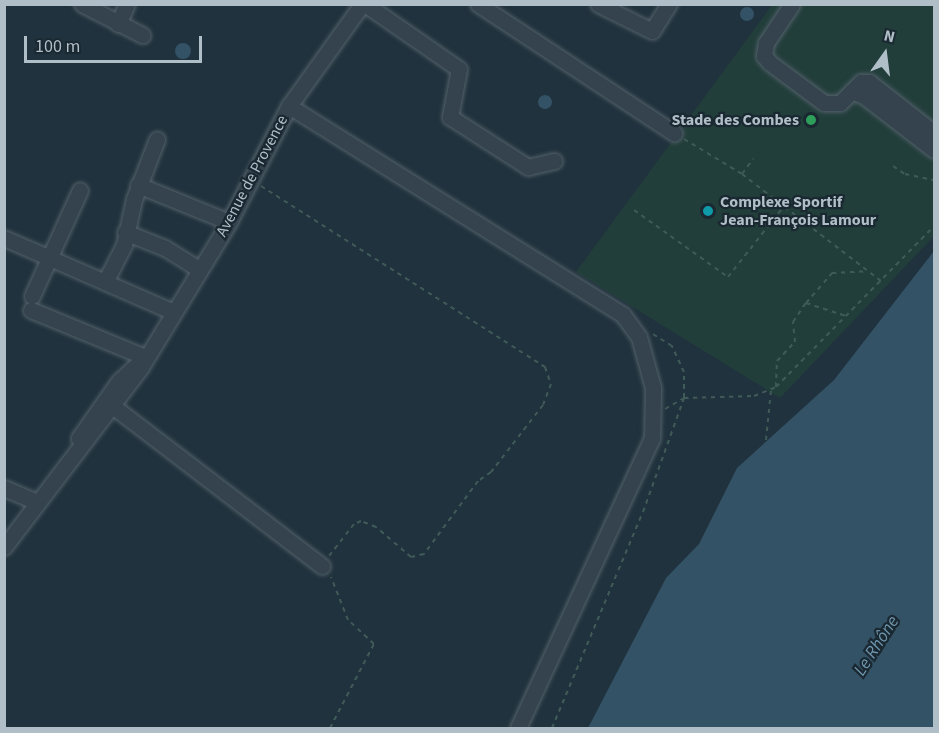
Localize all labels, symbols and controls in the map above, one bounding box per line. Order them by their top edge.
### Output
scale bar [27,24,206,62]
north arrow [855,24,915,84]
text: N [882,25,897,48]
text: 100 m [35,34,80,59]
place label: Stade des Combes [671,110,799,130]
street label: Avenue de Provence [212,112,292,240]
marker: Stade des Combes [804,113,818,127]
place label: Complexe Sportif Jean-François Lamour [720,192,876,230]
marker: Complexe Sportif Jean-François Lamour [701,204,715,218]
water label: Le Rhône [850,612,904,680]

